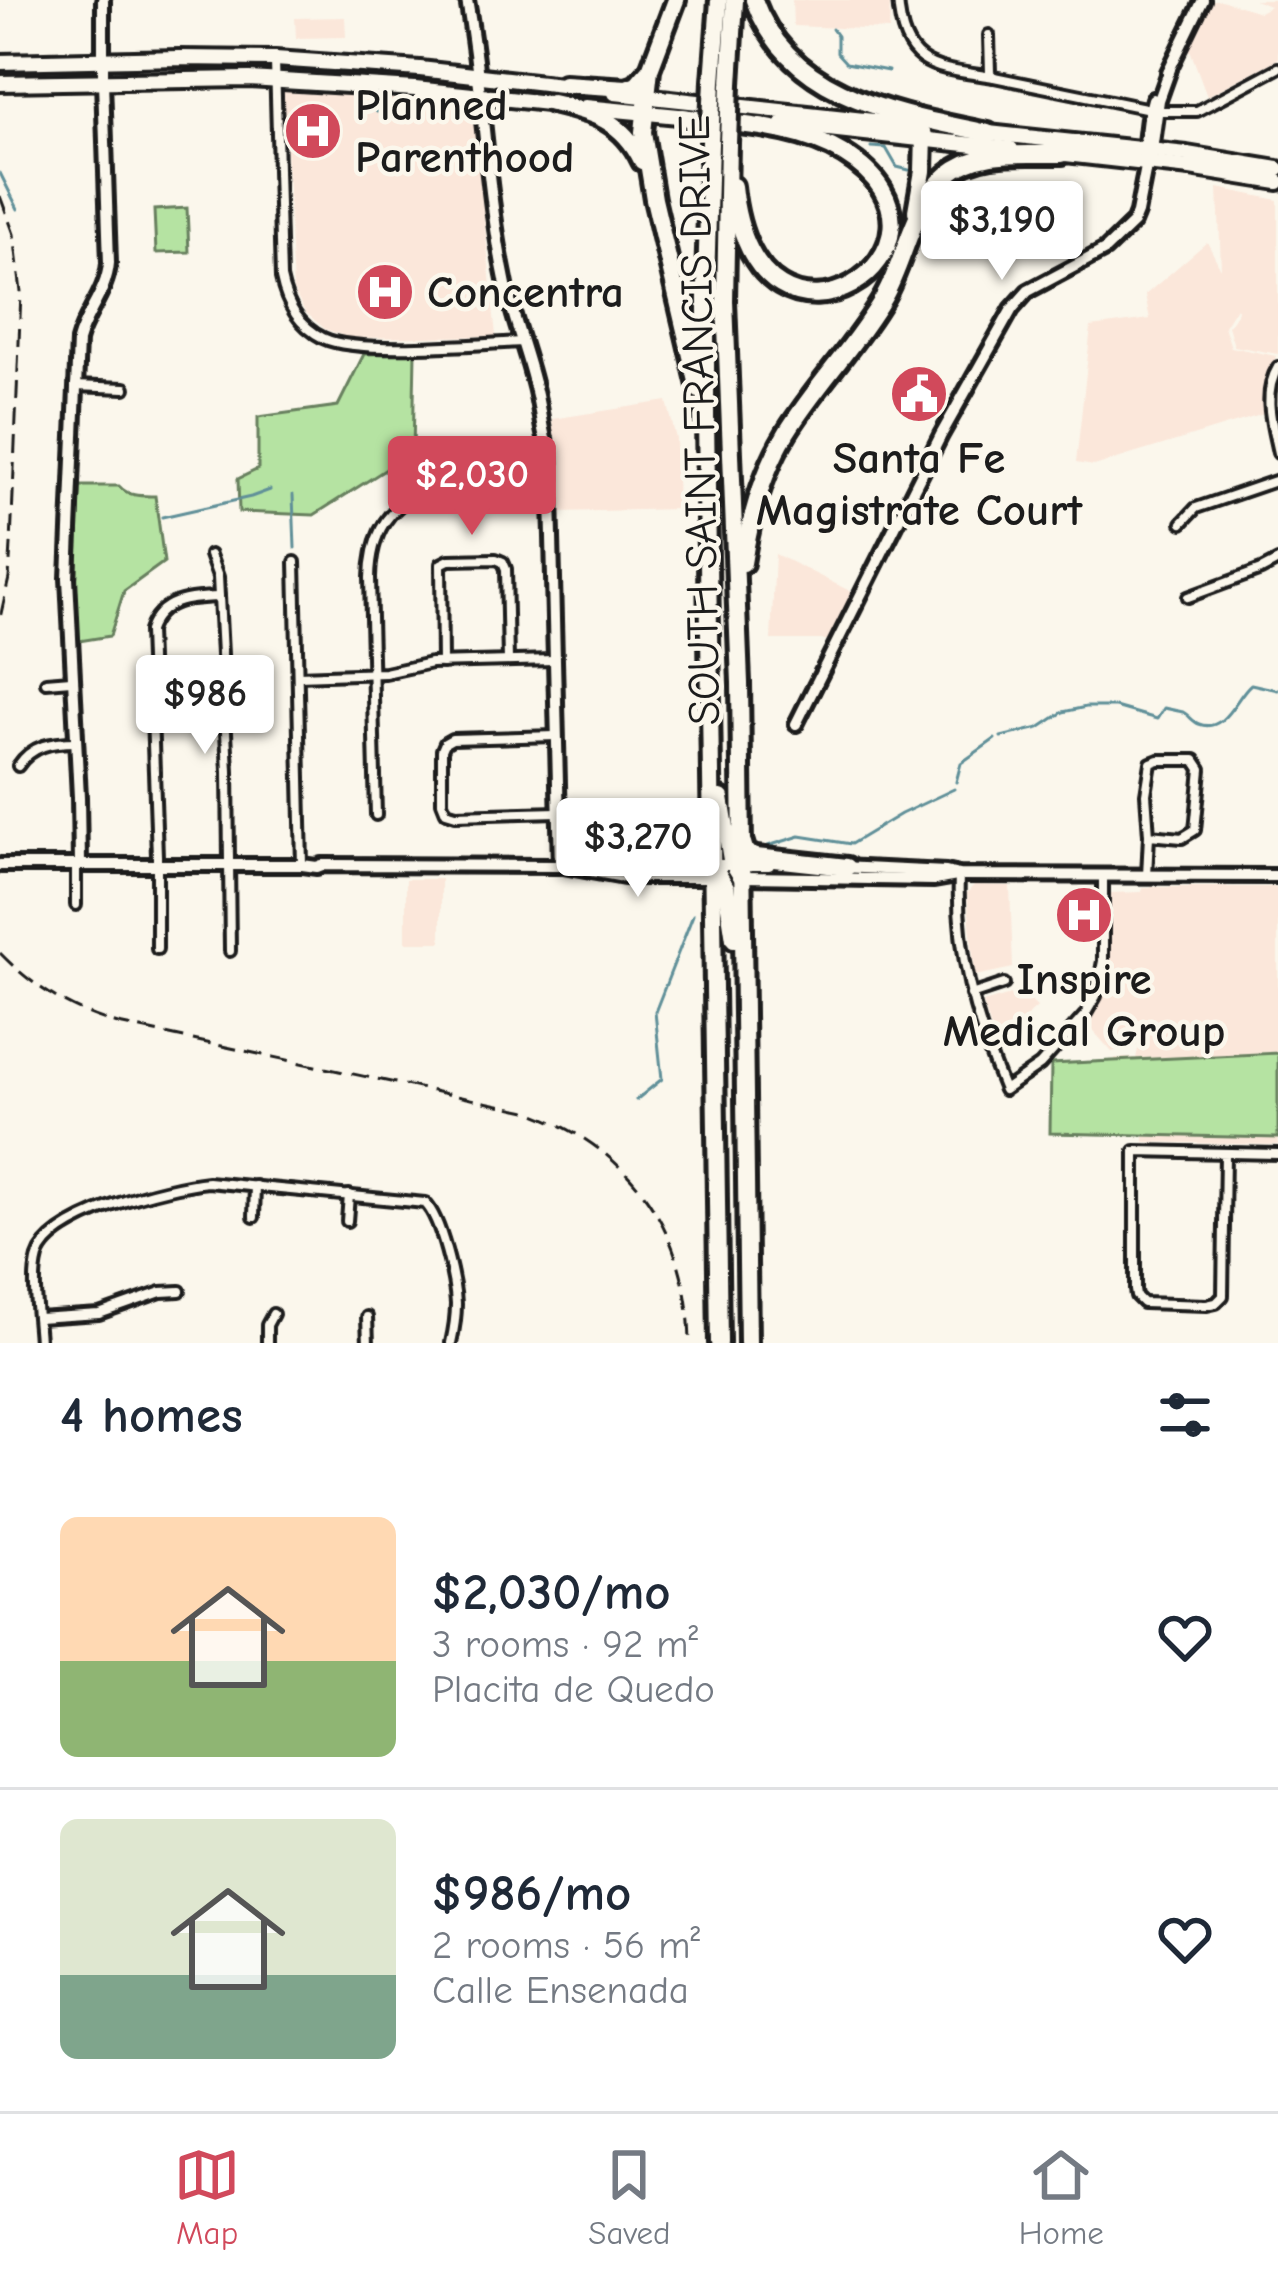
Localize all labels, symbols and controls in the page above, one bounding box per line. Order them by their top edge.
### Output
place label: Planned Parenthood [355,79,575,183]
hospital icon: Planned Parenthood [282,100,344,162]
street label: SOUTH SAINT FRANCIS DRIVE [668,114,730,726]
pin: $3,190 [904,181,1100,283]
text: $3,190 [948,197,1056,242]
hospital icon: Concentra [354,261,416,323]
place label: Concentra [427,266,624,318]
public building icon: Santa Fe Magistrate Court [888,363,950,425]
place label: Santa Fe Magistrate Court [756,432,1084,536]
pin: $2,030 [374,436,570,538]
text: $2,030 [415,452,529,497]
pin: $986 [134,655,276,757]
text: $986 [163,671,247,716]
pin: $3,270 [540,798,736,900]
text: $3,270 [583,814,693,859]
hospital icon: Inspire Medical Group [1053,884,1115,946]
place label: Inspire Medical Group [943,953,1225,1057]
icon: filters [1152,1382,1218,1448]
text: 4 homes [60,1386,243,1445]
text: $2,030/mo [432,1563,671,1622]
icon: home [156,1565,300,1709]
icon: heart [1152,1604,1218,1670]
text: 3 rooms · 92 m² [432,1622,698,1667]
text: Placita de Quedo [432,1667,715,1712]
text: $986/mo [432,1864,631,1923]
icon: home [156,1867,300,2011]
icon: heart [1152,1906,1218,1972]
text: 2 rooms · 56 m² [432,1923,700,1968]
text: Calle Ensenada [432,1968,689,2013]
tab: Map [174,2142,240,2252]
tab: Saved [588,2142,671,2252]
tab: Home [1019,2142,1104,2252]

